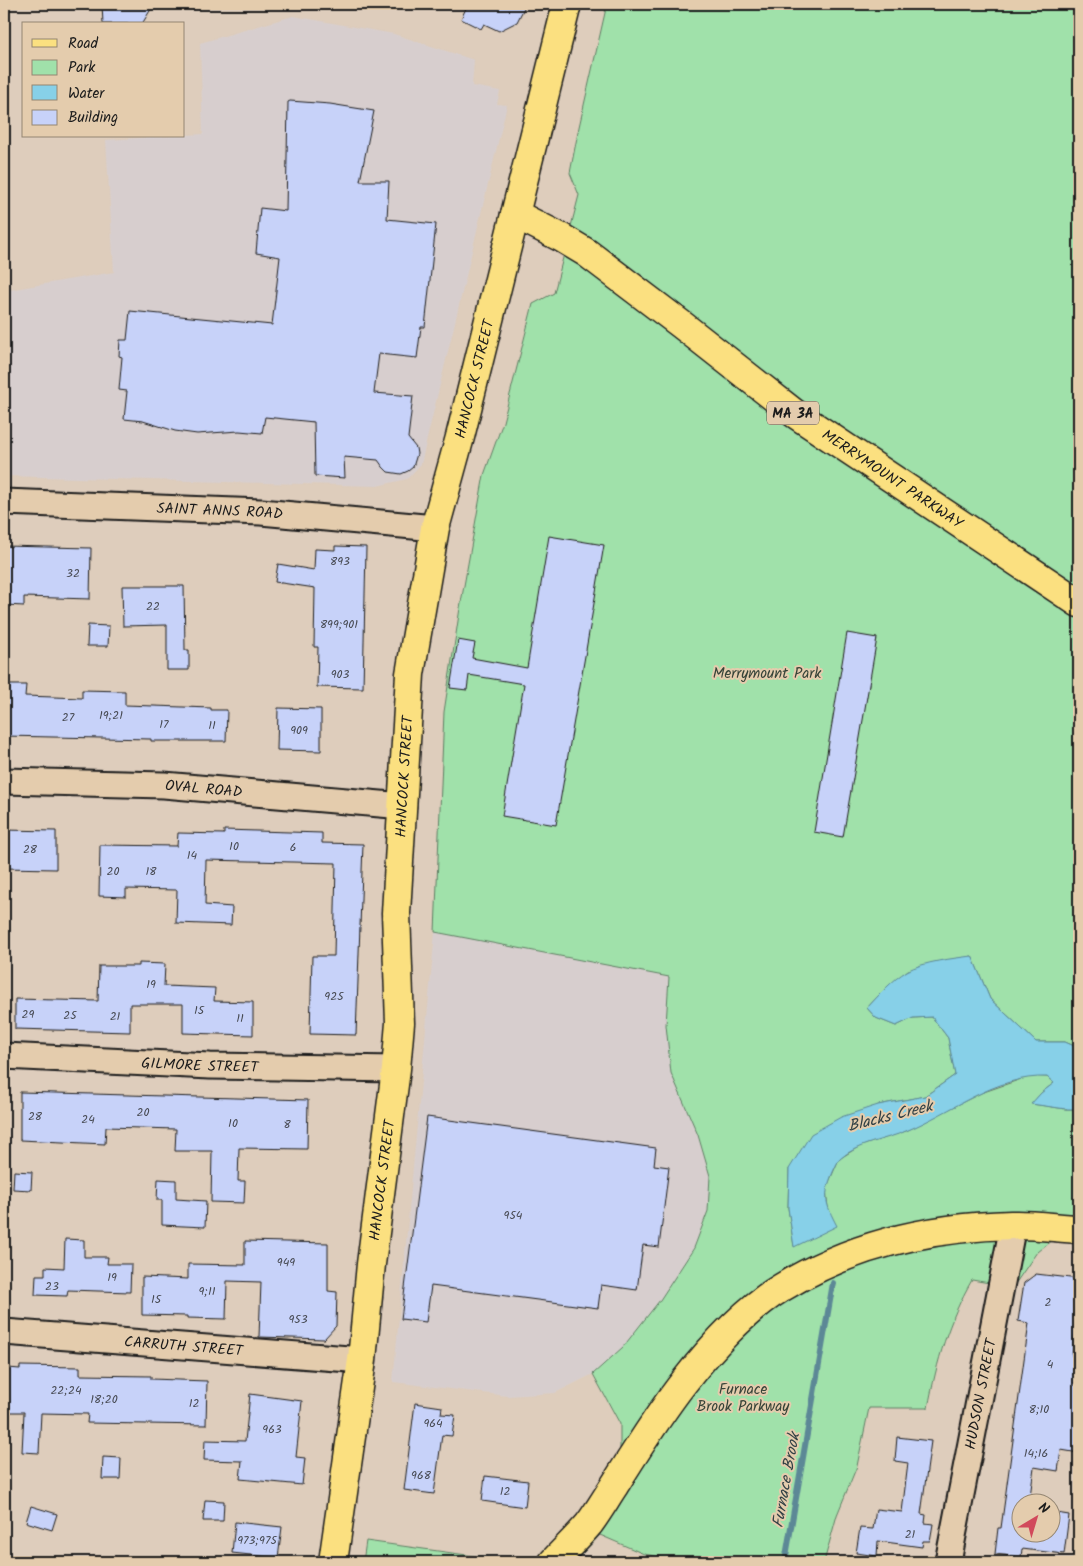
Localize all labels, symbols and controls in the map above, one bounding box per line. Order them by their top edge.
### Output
legend [22,22,185,138]
text: Road [68,32,99,56]
text: Park [68,56,96,80]
text: Water [68,82,105,106]
text: Building [68,106,118,130]
street label: HANCOCK STREET [449,315,502,441]
road number: MA 3A [767,402,819,424]
street label: MERRYMOUNT PARKWAY [816,424,969,536]
street label: SAINT ANNS ROAD [156,497,284,527]
house number: 893 [330,552,350,571]
house number: 32 [66,564,80,583]
house number: 22 [146,597,160,616]
house number: 899;901 [320,615,358,634]
park label: Merrymount Park [713,662,822,686]
house number: 903 [331,665,349,684]
house number: 19;21 [99,706,123,725]
house number: 27 [62,708,75,727]
street label: HANCOCK STREET [389,713,421,838]
house number: 17 [159,715,169,734]
house number: 11 [208,716,216,735]
house number: 909 [290,721,308,740]
street label: OVAL ROAD [164,774,244,805]
house number: 10 [229,837,239,856]
house number: 6 [290,838,296,857]
house number: 28 [23,840,38,859]
house number: 14 [187,846,198,865]
house number: 20 [107,862,119,881]
house number: 18 [146,862,157,881]
house number: 19 [146,975,156,994]
house number: 925 [324,987,345,1006]
house number: 15 [194,1001,206,1020]
house number: 29 [22,1005,35,1024]
house number: 25 [63,1006,78,1025]
house number: 21 [110,1007,121,1026]
house number: 11 [236,1009,244,1028]
street label: GILMORE STREET [141,1052,260,1080]
water label: Blacks Creek [845,1093,938,1139]
house number: 20 [137,1103,149,1122]
house number: 28 [28,1107,43,1126]
house number: 24 [81,1110,95,1129]
house number: 10 [228,1114,238,1133]
house number: 8 [283,1115,291,1134]
street label: HANCOCK STREET [363,1116,403,1242]
house number: 954 [504,1206,523,1225]
house number: 949 [277,1253,295,1272]
house number: 19 [107,1268,117,1287]
house number: 23 [45,1277,59,1296]
house number: 9;11 [198,1282,216,1301]
house number: 15 [151,1290,163,1309]
house number: 2 [1045,1293,1052,1312]
house number: 953 [288,1310,308,1329]
street label: CARRUTH STREET [123,1330,246,1364]
street label: HUDSON STREET [959,1335,1004,1452]
house number: 4 [1047,1355,1054,1374]
park label: Furnace Brook Parkway [697,1378,790,1419]
house number: 22;24 [50,1381,82,1400]
house number: 18;20 [90,1390,118,1409]
house number: 12 [189,1394,199,1413]
house number: 8;10 [1029,1400,1049,1419]
house number: 964 [423,1414,443,1433]
house number: 963 [262,1420,282,1439]
water label: Furnace Brook [766,1429,808,1530]
house number: 14;16 [1024,1444,1048,1463]
house number: 968 [411,1466,432,1485]
house number: 12 [500,1482,510,1501]
north arrow [1010,1494,1060,1544]
text: N [1033,1497,1054,1520]
house number: 21 [905,1525,916,1544]
house number: 973;975 [237,1531,278,1550]

